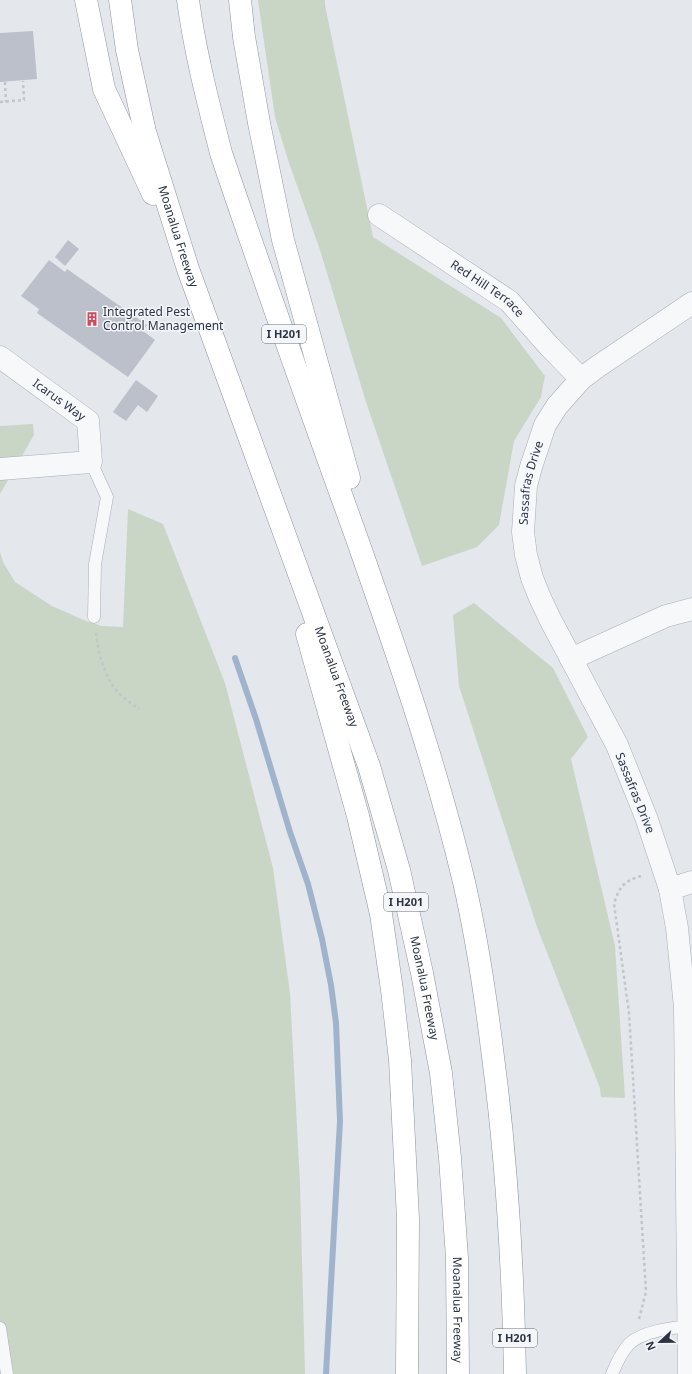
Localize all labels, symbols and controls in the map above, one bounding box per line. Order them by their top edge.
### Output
street label: Moanalua Freeway [154,183,203,290]
street label: Red Hill Terrace [447,256,528,321]
place label: Integrated Pest Control Management [103,303,224,334]
building icon: Integrated Pest Control Management [84,311,100,327]
road number: I H201 [262,325,306,343]
street label: Icarus Way [29,375,90,425]
street label: Sassafras Drive [514,438,547,525]
street label: Moanalua Freeway [311,624,363,730]
street label: Sassafras Drive [612,750,659,836]
road number: I H201 [384,893,428,911]
street label: Moanalua Freeway [406,934,444,1042]
street label: Moanalua Freeway [449,1257,467,1364]
north arrow [640,1322,680,1362]
road number: I H201 [493,1329,537,1347]
text: N [642,1339,659,1353]

